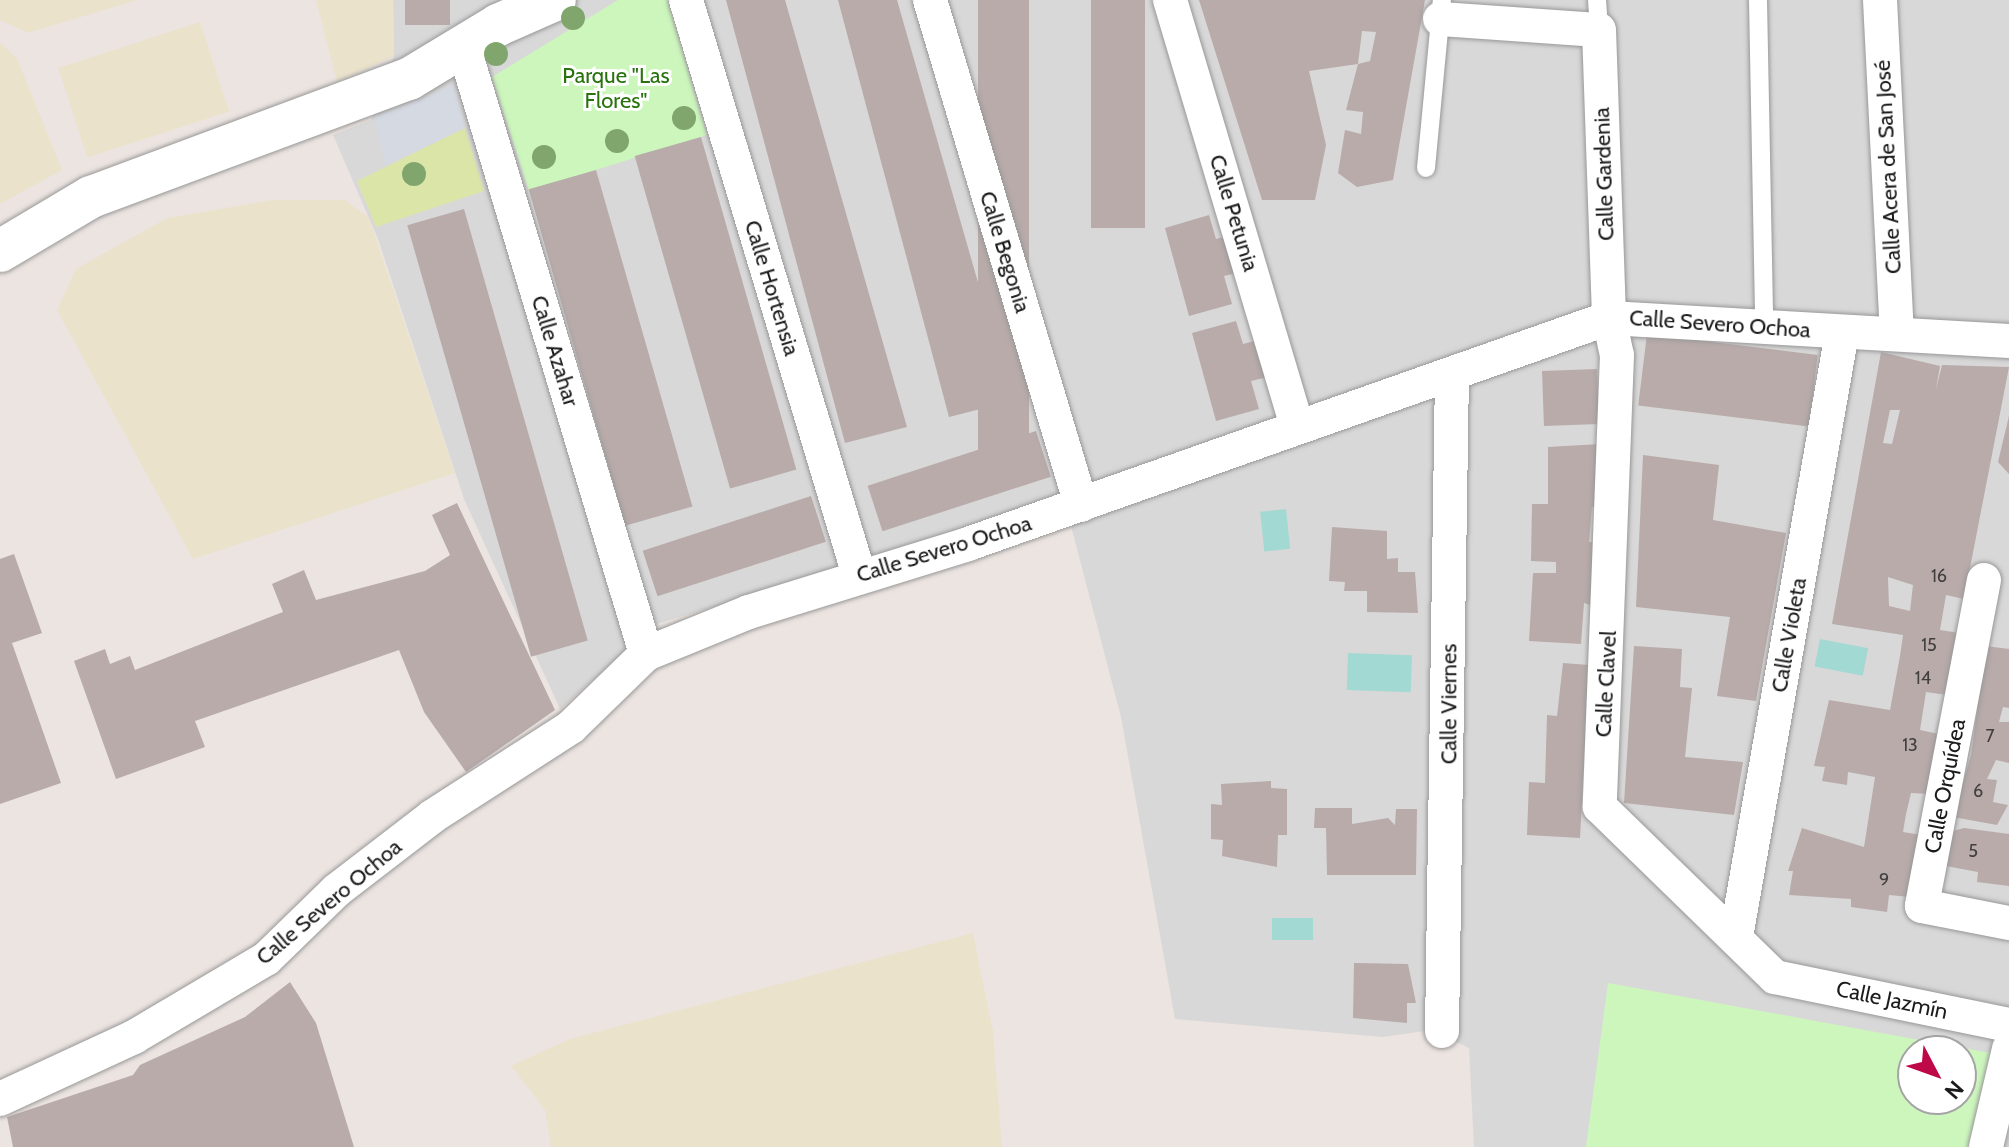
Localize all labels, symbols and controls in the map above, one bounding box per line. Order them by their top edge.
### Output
street label: Calle Acera de San José [1869,59,1907,275]
park label: Parque "Las Flores" [562,62,670,114]
street label: Calle Gardenia [1588,107,1620,241]
street label: Calle Petunia [1204,151,1264,275]
street label: Calle Begonia [974,188,1036,316]
street label: Calle Hortensia [739,217,805,359]
street label: Calle Azahar [526,292,584,410]
street label: Calle Severo Ochoa [1628,304,1812,344]
street label: Calle Severo Ochoa [853,510,1035,588]
house number: 16 [1931,565,1947,587]
street label: Calle Violeta [1766,576,1812,694]
street label: Calle Clavel [1590,630,1622,738]
house number: 15 [1921,634,1937,656]
street label: Calle Viernes [1436,644,1462,764]
house number: 14 [1915,667,1931,689]
street label: Calle Orquídea [1919,716,1971,856]
house number: 7 [1985,725,1995,747]
house number: 13 [1902,734,1918,756]
house number: 6 [1973,780,1983,802]
street label: Calle Severo Ochoa [251,834,407,970]
house number: 5 [1968,840,1978,862]
house number: 9 [1879,869,1889,891]
street label: Calle Jazmín [1834,975,1950,1025]
north arrow [1897,1035,1977,1115]
text: N [1939,1075,1969,1104]

